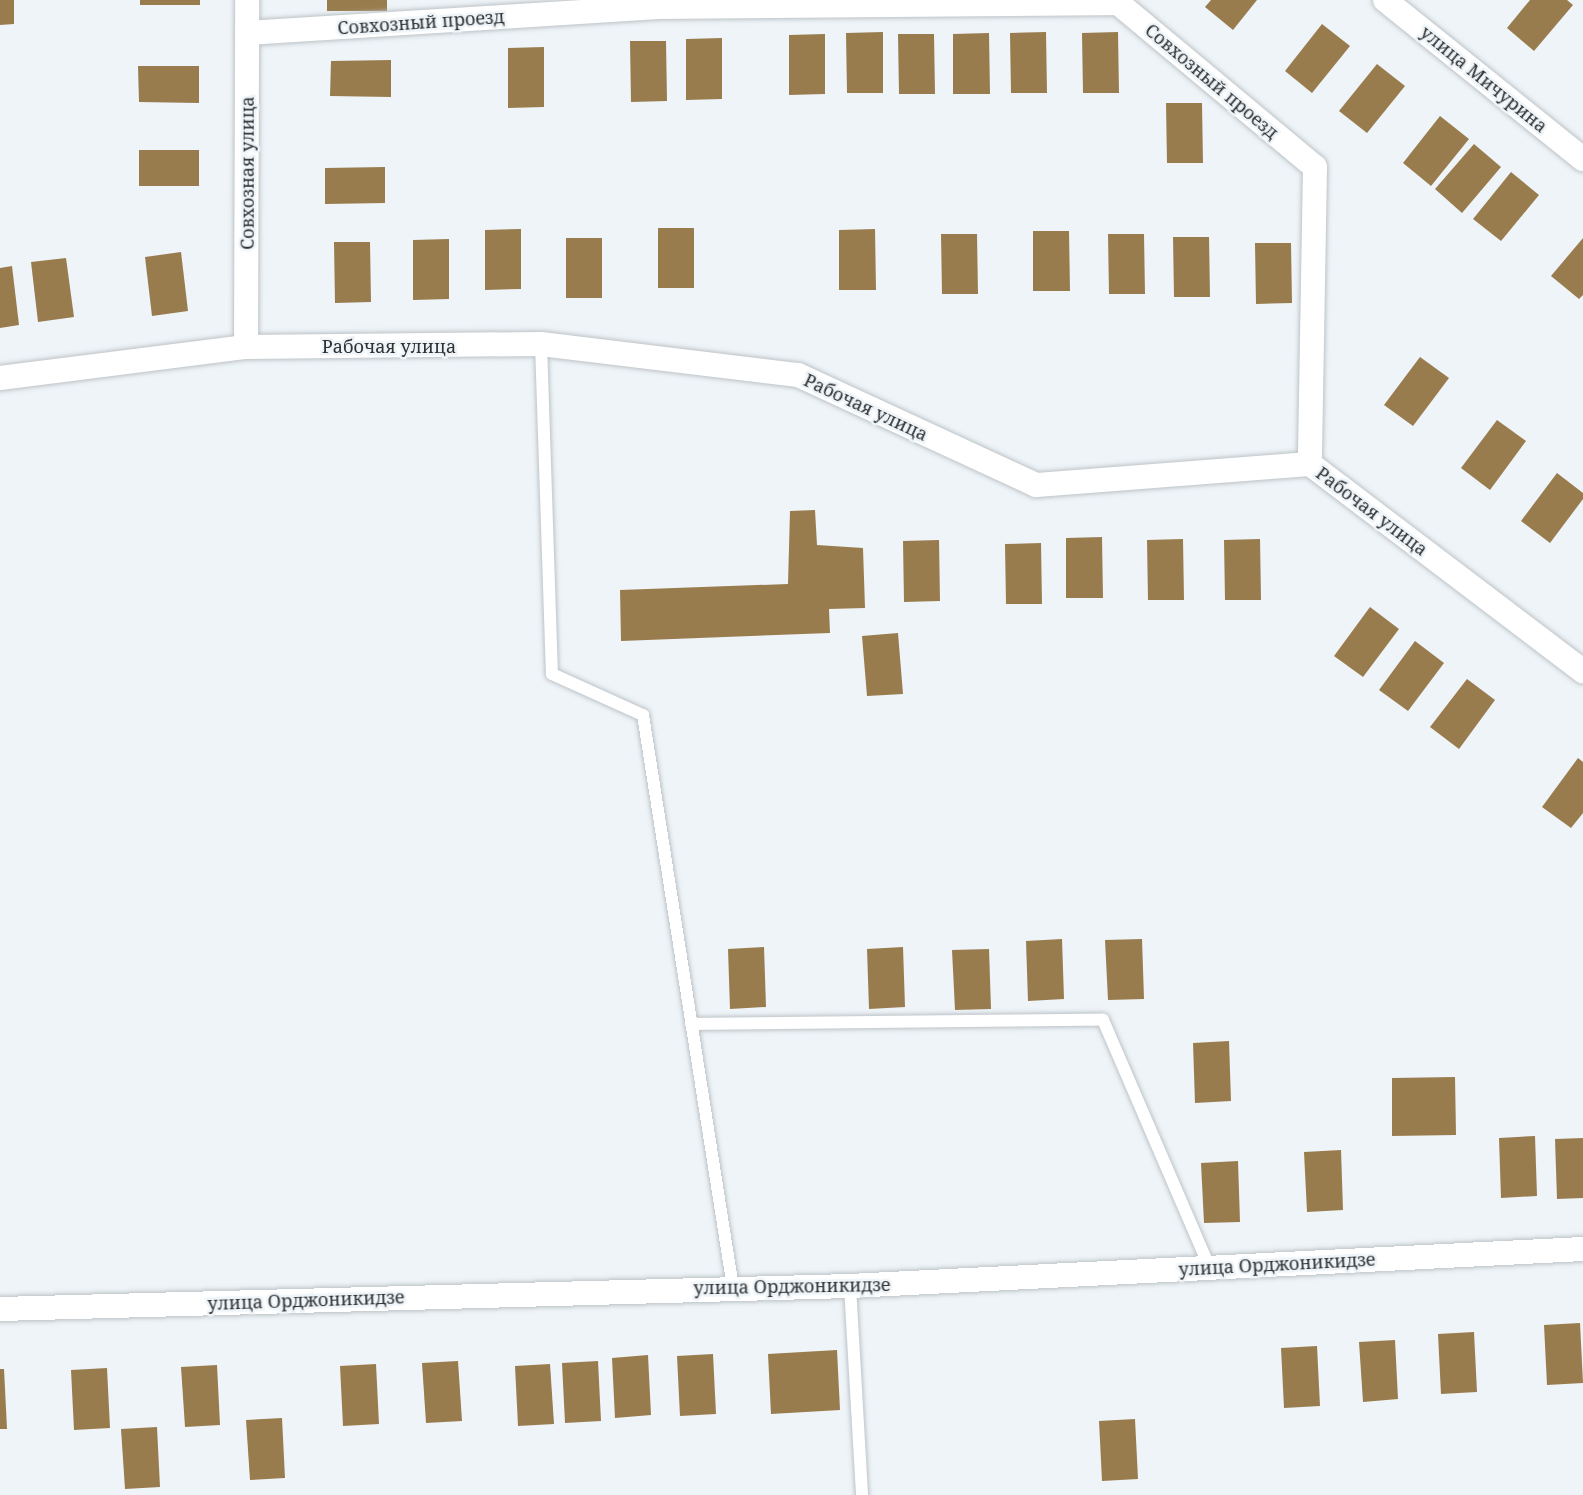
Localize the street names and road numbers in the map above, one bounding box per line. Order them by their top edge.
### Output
street label: Совхозный проезд [337,5,505,39]
street label: Совхозный проезд [1141,19,1283,143]
street label: улица Мичурина [1416,21,1552,137]
street label: Совхозная улица [236,96,258,250]
street label: Рабочая улица [322,335,456,357]
street label: Рабочая улица [801,369,931,445]
street label: Рабочая улица [1312,462,1432,560]
street label: улица Орджоникидзе [1178,1248,1376,1280]
street label: улица Орджоникидзе [693,1273,891,1299]
street label: улица Орджоникидзе [207,1286,405,1314]

